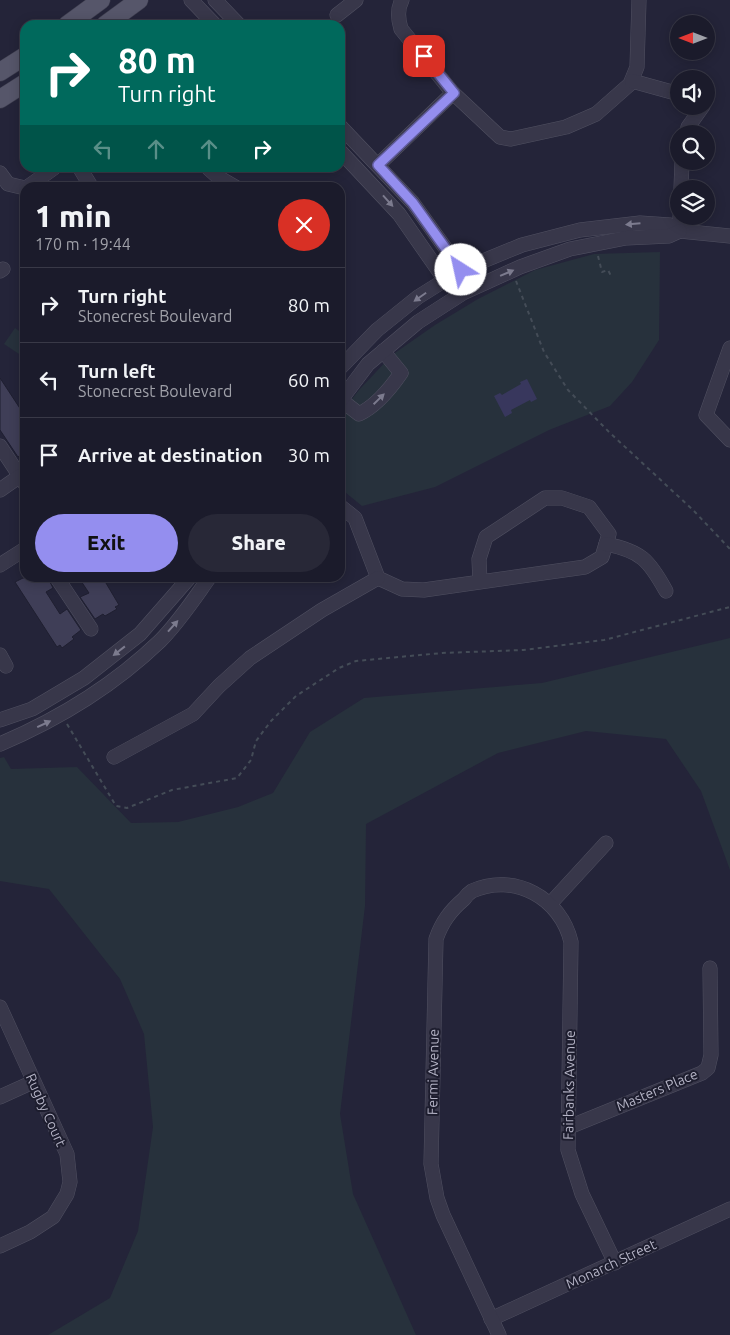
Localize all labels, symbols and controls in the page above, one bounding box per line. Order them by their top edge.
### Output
north arrow [670,15,715,60]
map controls [670,15,715,225]
pin [403,35,445,77]
icon: right [35,40,100,105]
text: 80 m [118,40,196,80]
icon: arrive [410,42,438,70]
button: sound [670,70,715,115]
text: Turn right [118,81,216,106]
button: search [670,125,715,170]
icon: left [89,135,117,163]
icon: ahead [142,135,170,163]
icon: ahead [195,135,223,163]
icon: right [248,135,276,163]
button: layers [670,180,715,225]
one-way arrow [383,195,394,208]
text: 1 min [35,199,111,233]
button: close [278,199,330,251]
one-way arrow [625,220,641,228]
text: 170 m · 19:44 [35,235,131,253]
position arrow [434,243,486,295]
one-way arrow [500,269,515,277]
text: Turn right [78,285,166,307]
icon: right [35,291,63,319]
one-way arrow [413,292,427,302]
text: 80 m [288,294,330,316]
text: Stonecrest Boulevard [78,307,232,325]
text: Turn left [78,360,156,382]
icon: left [35,366,63,394]
text: 60 m [288,369,330,391]
text: Stonecrest Boulevard [78,382,232,400]
one-way arrow [373,393,385,405]
icon: arrive [35,441,63,469]
text: Arrive at destination [78,444,263,466]
text: 30 m [288,444,330,466]
button: Exit [35,514,178,572]
button: Share [188,514,330,572]
one-way arrow [167,621,179,633]
one-way arrow [113,645,126,656]
one-way arrow [37,720,51,728]
street label: Fermi Avenue [424,1029,442,1115]
street label: Fairbanks Avenue [560,1030,578,1140]
street label: Masters Place [614,1066,700,1114]
street label: Rugby Court [23,1071,69,1150]
street label: Monarch Street [563,1236,659,1292]

